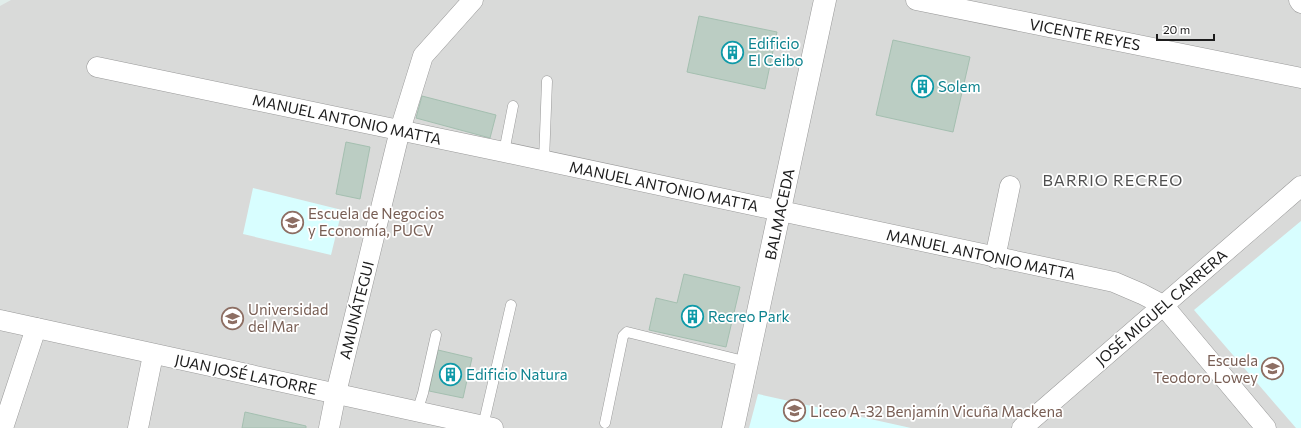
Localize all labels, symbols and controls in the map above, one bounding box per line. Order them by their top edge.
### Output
street label: VICENTE REYES [1028,14,1142,54]
scale bar [1157,16,1214,42]
text: 20 m [1163,22,1190,36]
place label: Edificio El Ceibo [748,34,803,69]
building icon: Edificio El Ceibo [719,39,745,65]
building icon: Solem [910,73,936,99]
place label: Solem [938,77,981,95]
street label: MANUEL ANTONIO MATTA [251,90,443,148]
street label: MANUEL ANTONIO MATTA [568,157,760,215]
street label: BALMACEDA [761,167,797,261]
district label: BARRIO RECREO [1043,170,1183,189]
place label: Escuela de Negocios y Economía, PUCV [308,204,445,239]
school or university icon: Escuela de Negocios y Economía, PUCV [279,209,305,235]
street label: MANUEL ANTONIO MATTA [885,225,1077,283]
street label: JOSÉ MIGUEL CARRERA [1091,244,1230,369]
street label: AMUNÁTEGUI [334,259,377,361]
place label: Universidad del Mar [248,300,328,335]
building icon: Recreo Park [679,303,705,329]
school or university icon: Universidad del Mar [219,305,245,331]
place label: Recreo Park [708,307,790,325]
street label: JUAN JOSÉ LATORRE [173,349,319,398]
place label: Escuela Teodoro Lowey [1153,351,1258,386]
school or university icon: Escuela Teodoro Lowey [1260,356,1286,382]
building icon: Edificio Natura [438,361,464,387]
place label: Edificio Natura [466,365,568,383]
school or university icon: Liceo A-32 Benjamín Vicuña Mackena [781,398,807,424]
place label: Liceo A-32 Benjamín Vicuña Mackena [810,402,1063,420]

